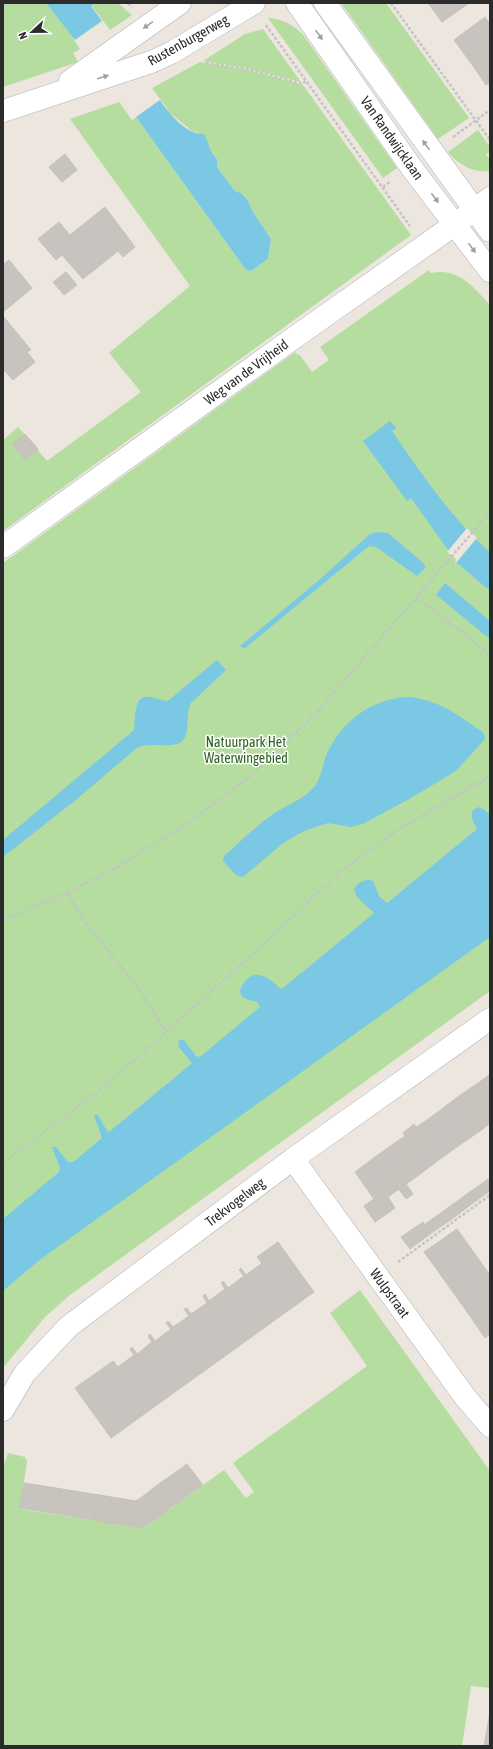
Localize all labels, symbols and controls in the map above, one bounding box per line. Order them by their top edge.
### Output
street label: Rustenburgerweg [145,11,231,69]
north arrow [12,12,52,52]
one-way arrow [143,21,154,29]
text: N [16,30,30,41]
one-way arrow [315,30,323,41]
one-way arrow [97,74,109,80]
street label: Van Randwijcklaan [357,93,427,183]
one-way arrow [422,139,431,150]
one-way arrow [431,193,439,204]
one-way arrow [468,243,476,254]
street label: Weg van de Vrijheid [201,336,291,408]
park label: Natuurpark Het Waterwingebied [204,734,288,766]
street label: Trekvogelweg [202,1174,268,1230]
street label: Wulpstraat [367,1265,413,1321]

